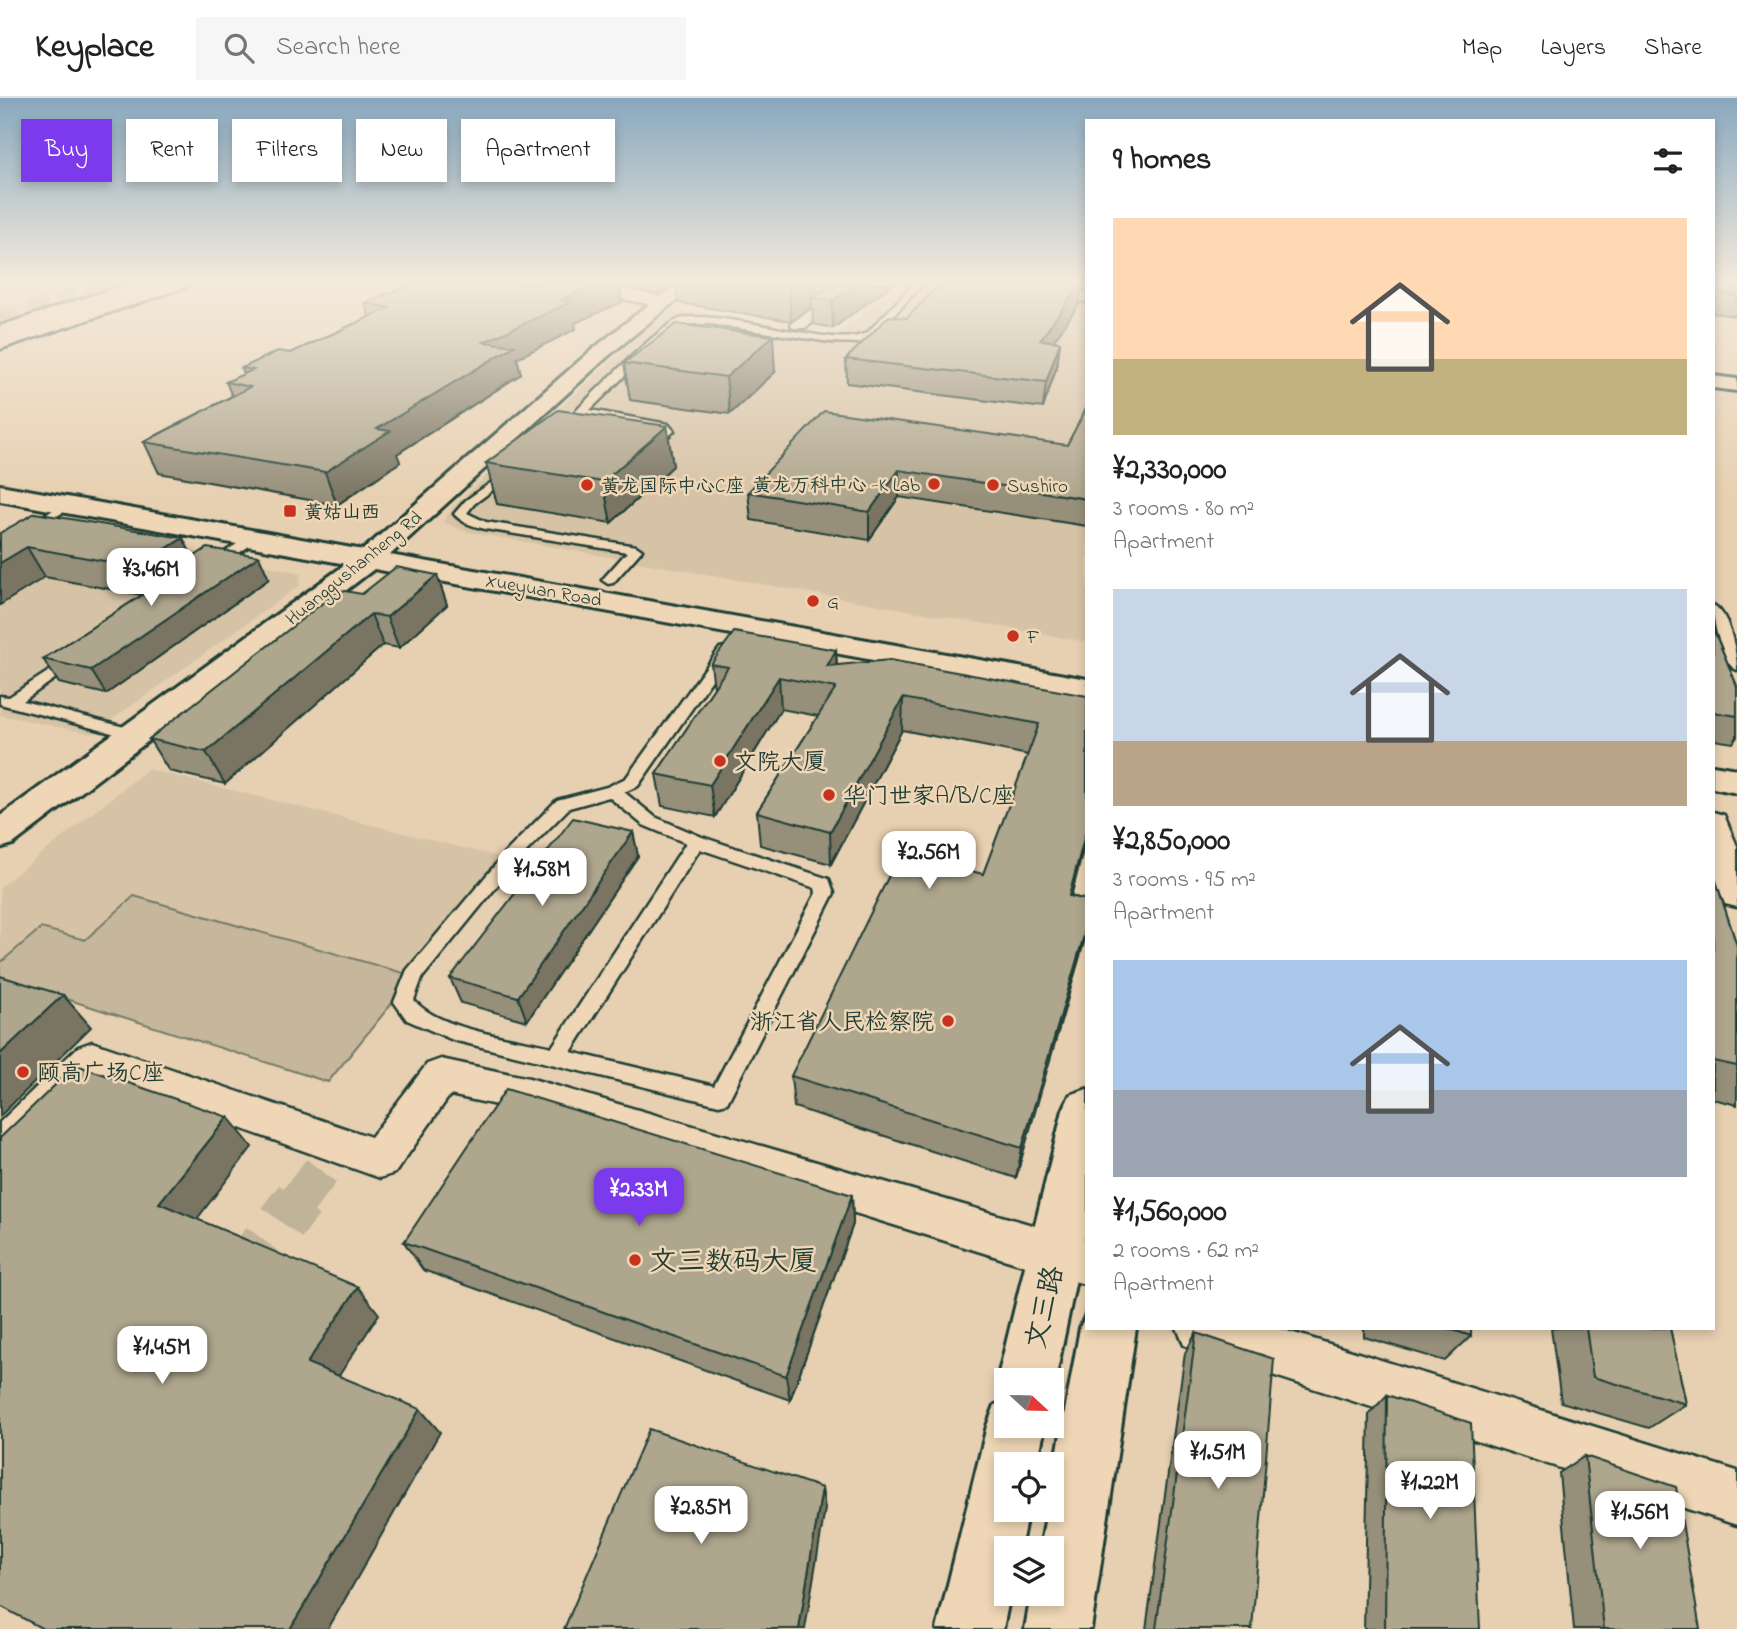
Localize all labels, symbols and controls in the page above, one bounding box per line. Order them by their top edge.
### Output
search box [196,17,686,80]
text: Keyplace [35,24,154,72]
icon: search [220,29,258,67]
text: Search here [276,29,400,67]
text: Map [1462,31,1502,66]
text: Layers [1540,31,1606,66]
text: Share [1644,31,1702,66]
chip: Buy [21,119,112,182]
chip: Rent [126,119,218,182]
chip: Filters [232,119,342,182]
chip: New [356,119,447,182]
chip: Apartment [461,119,615,182]
text: 9 homes [1113,139,1211,183]
icon: filters [1649,142,1687,180]
icon: home [1337,264,1463,390]
text: ¥2,330,000 [1113,449,1227,493]
place label: 黄龙万科中心 -K Lab [753,473,920,500]
place label: 黄龙国际中心C座 [601,474,744,501]
place label: Sushiro [1007,474,1068,501]
marker: 黄龙万科中心 -K Lab [926,476,942,492]
marker: 黄龙国际中心C座 [579,477,595,493]
marker: Sushiro [985,477,1001,493]
text: 3 rooms · 80 m² [1113,493,1254,526]
place label: 黄姑山西 [304,500,380,527]
marker: 黄姑山西 [282,503,298,519]
street label: Huanggushanheng Rd [280,505,430,634]
text: Apartment [1113,526,1214,559]
pin: ¥3.46M [94,548,208,608]
text: ¥3.46M [123,554,179,587]
street label: Xueyuan Road [483,568,604,616]
place label: G [827,590,839,617]
marker: G [805,593,821,609]
place label: F [1026,625,1039,652]
marker: F [1005,628,1021,644]
icon: home [1337,635,1463,761]
place label: 文院大厦 [734,747,826,780]
marker: 文院大厦 [712,753,728,769]
place label: 华门世家A/B/C座 [843,781,1015,814]
marker: 华门世家A/B/C座 [821,787,837,803]
text: ¥2,850,000 [1113,820,1230,864]
pin: ¥2.56M [872,832,986,891]
text: ¥2.56M [898,837,960,870]
pin: ¥1.58M [485,848,599,908]
text: ¥1.58M [514,854,570,887]
text: 3 rooms · 95 m² [1113,864,1256,897]
text: Apartment [1113,897,1214,930]
icon: home [1337,1006,1463,1132]
place label: 浙江省人民检察院 [750,1007,934,1040]
marker: 浙江省人民检察院 [940,1013,956,1029]
place label: 颐高广场C座 [37,1058,165,1091]
marker: 颐高广场C座 [15,1064,31,1080]
pin: ¥2.33M [582,1168,696,1228]
text: ¥2.33M [610,1174,668,1207]
text: ¥1,560,000 [1113,1191,1227,1235]
text: 2 rooms · 62 m² [1113,1235,1259,1268]
place label: 文三数码大厦 [649,1243,817,1284]
marker: 文三数码大厦 [627,1252,643,1268]
street label: 文三路 [1017,1262,1076,1353]
text: Apartment [1113,1268,1214,1301]
pin: ¥1.45M [105,1326,219,1386]
text: ¥1.45M [133,1332,191,1365]
north arrow [994,1368,1064,1438]
map controls [994,1368,1064,1606]
pin: ¥1.51M [1161,1432,1275,1491]
text: ¥1.51M [1190,1437,1246,1470]
button: locate [994,1452,1064,1522]
pin: ¥1.22M [1373,1462,1487,1521]
text: ¥1.22M [1401,1467,1459,1500]
pin: ¥2.85M [644,1486,758,1546]
text: ¥2.85M [671,1492,731,1525]
pin: ¥1.56M [1583,1492,1697,1551]
text: ¥1.56M [1611,1497,1669,1530]
button: layers [994,1536,1064,1606]

